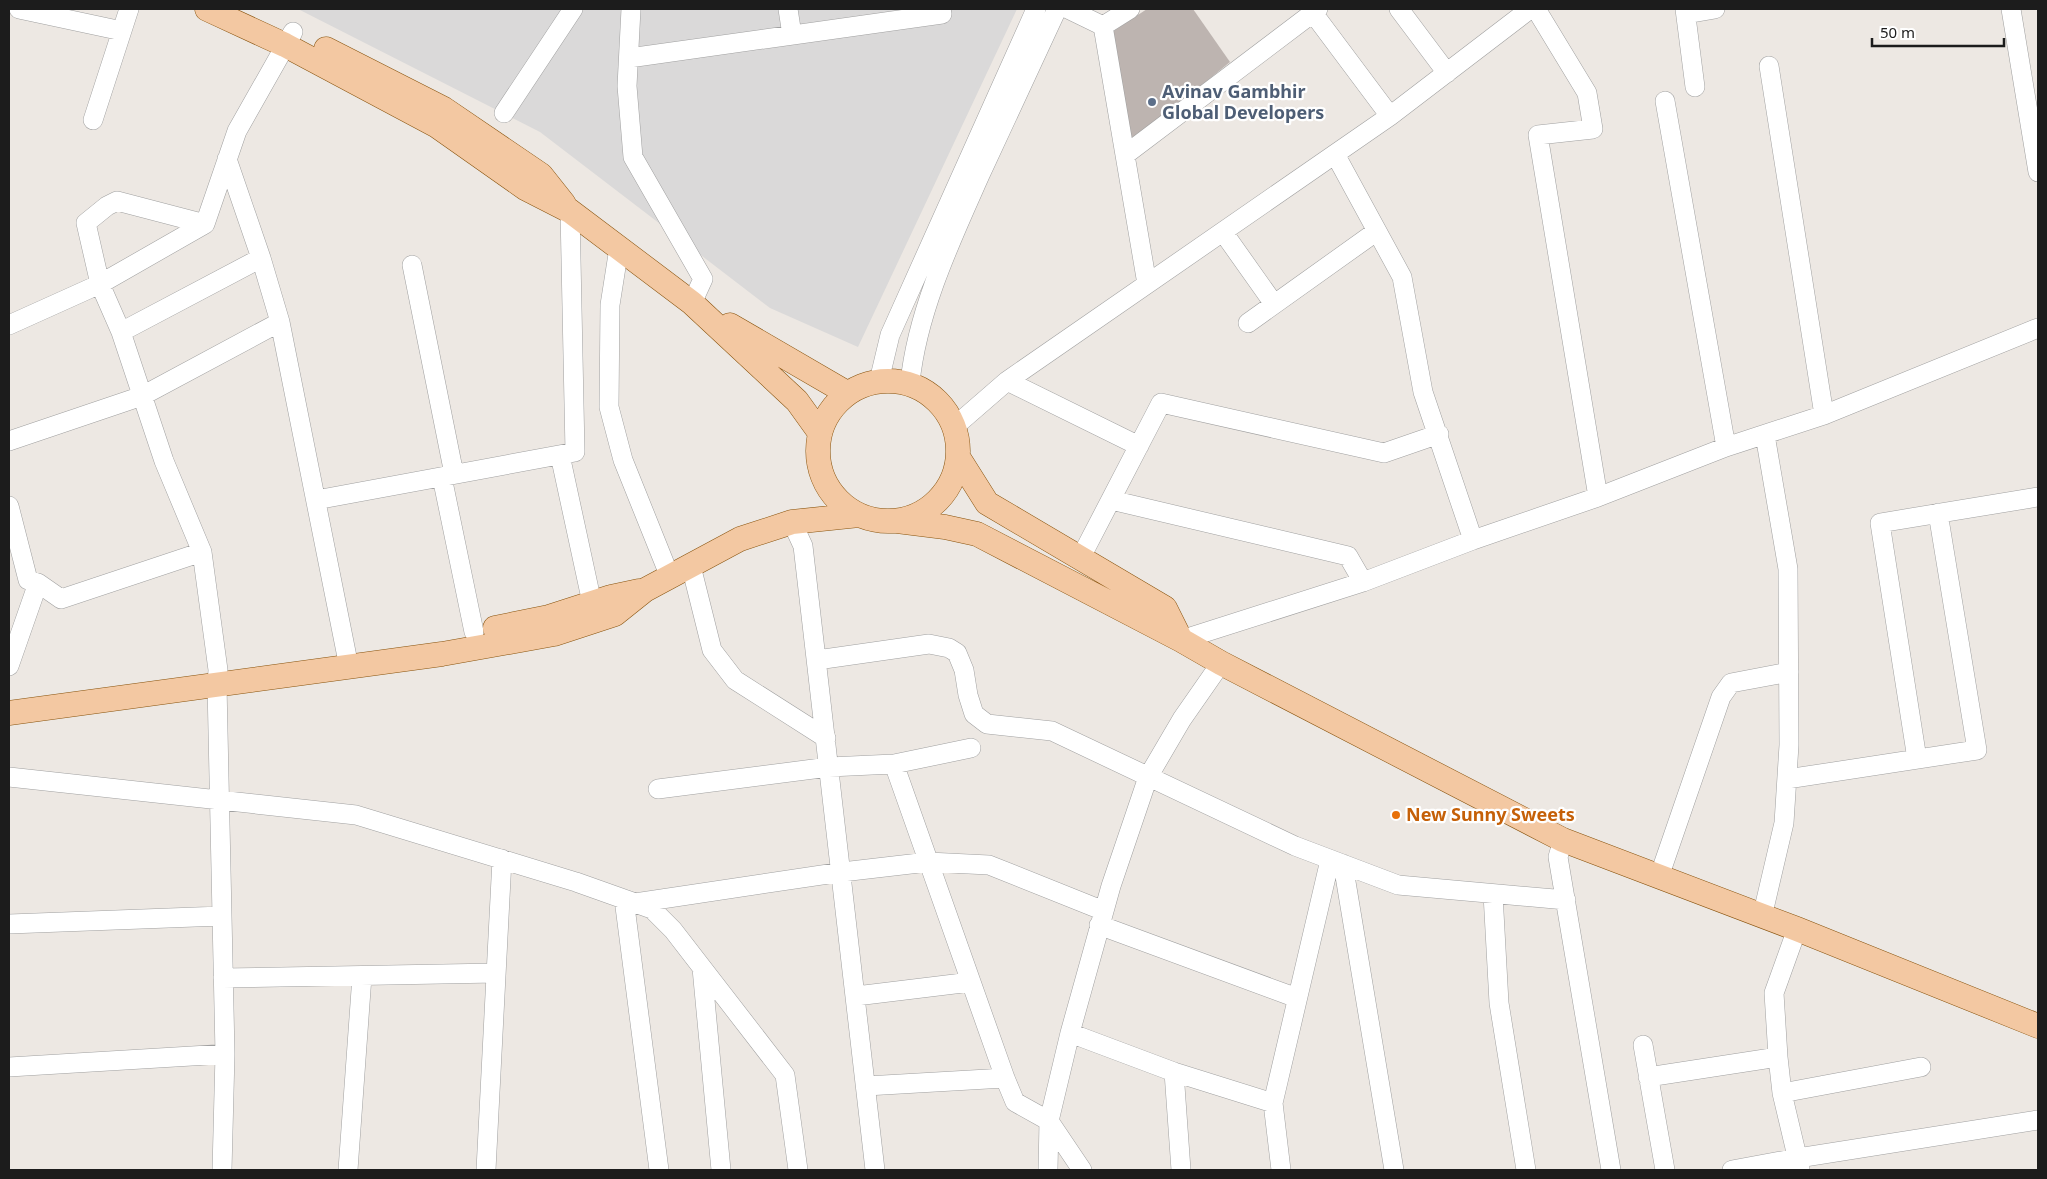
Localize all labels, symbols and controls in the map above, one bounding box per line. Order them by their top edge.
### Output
scale bar [1872,15,2004,47]
text: 50 m [1880,22,1915,42]
place label: Avinav Gambhir Global Developers [1162,79,1324,124]
marker: Avinav Gambhir Global Developers [1146,96,1158,108]
place label: New Sunny Sweets [1406,802,1575,826]
marker: New Sunny Sweets [1390,809,1402,821]

